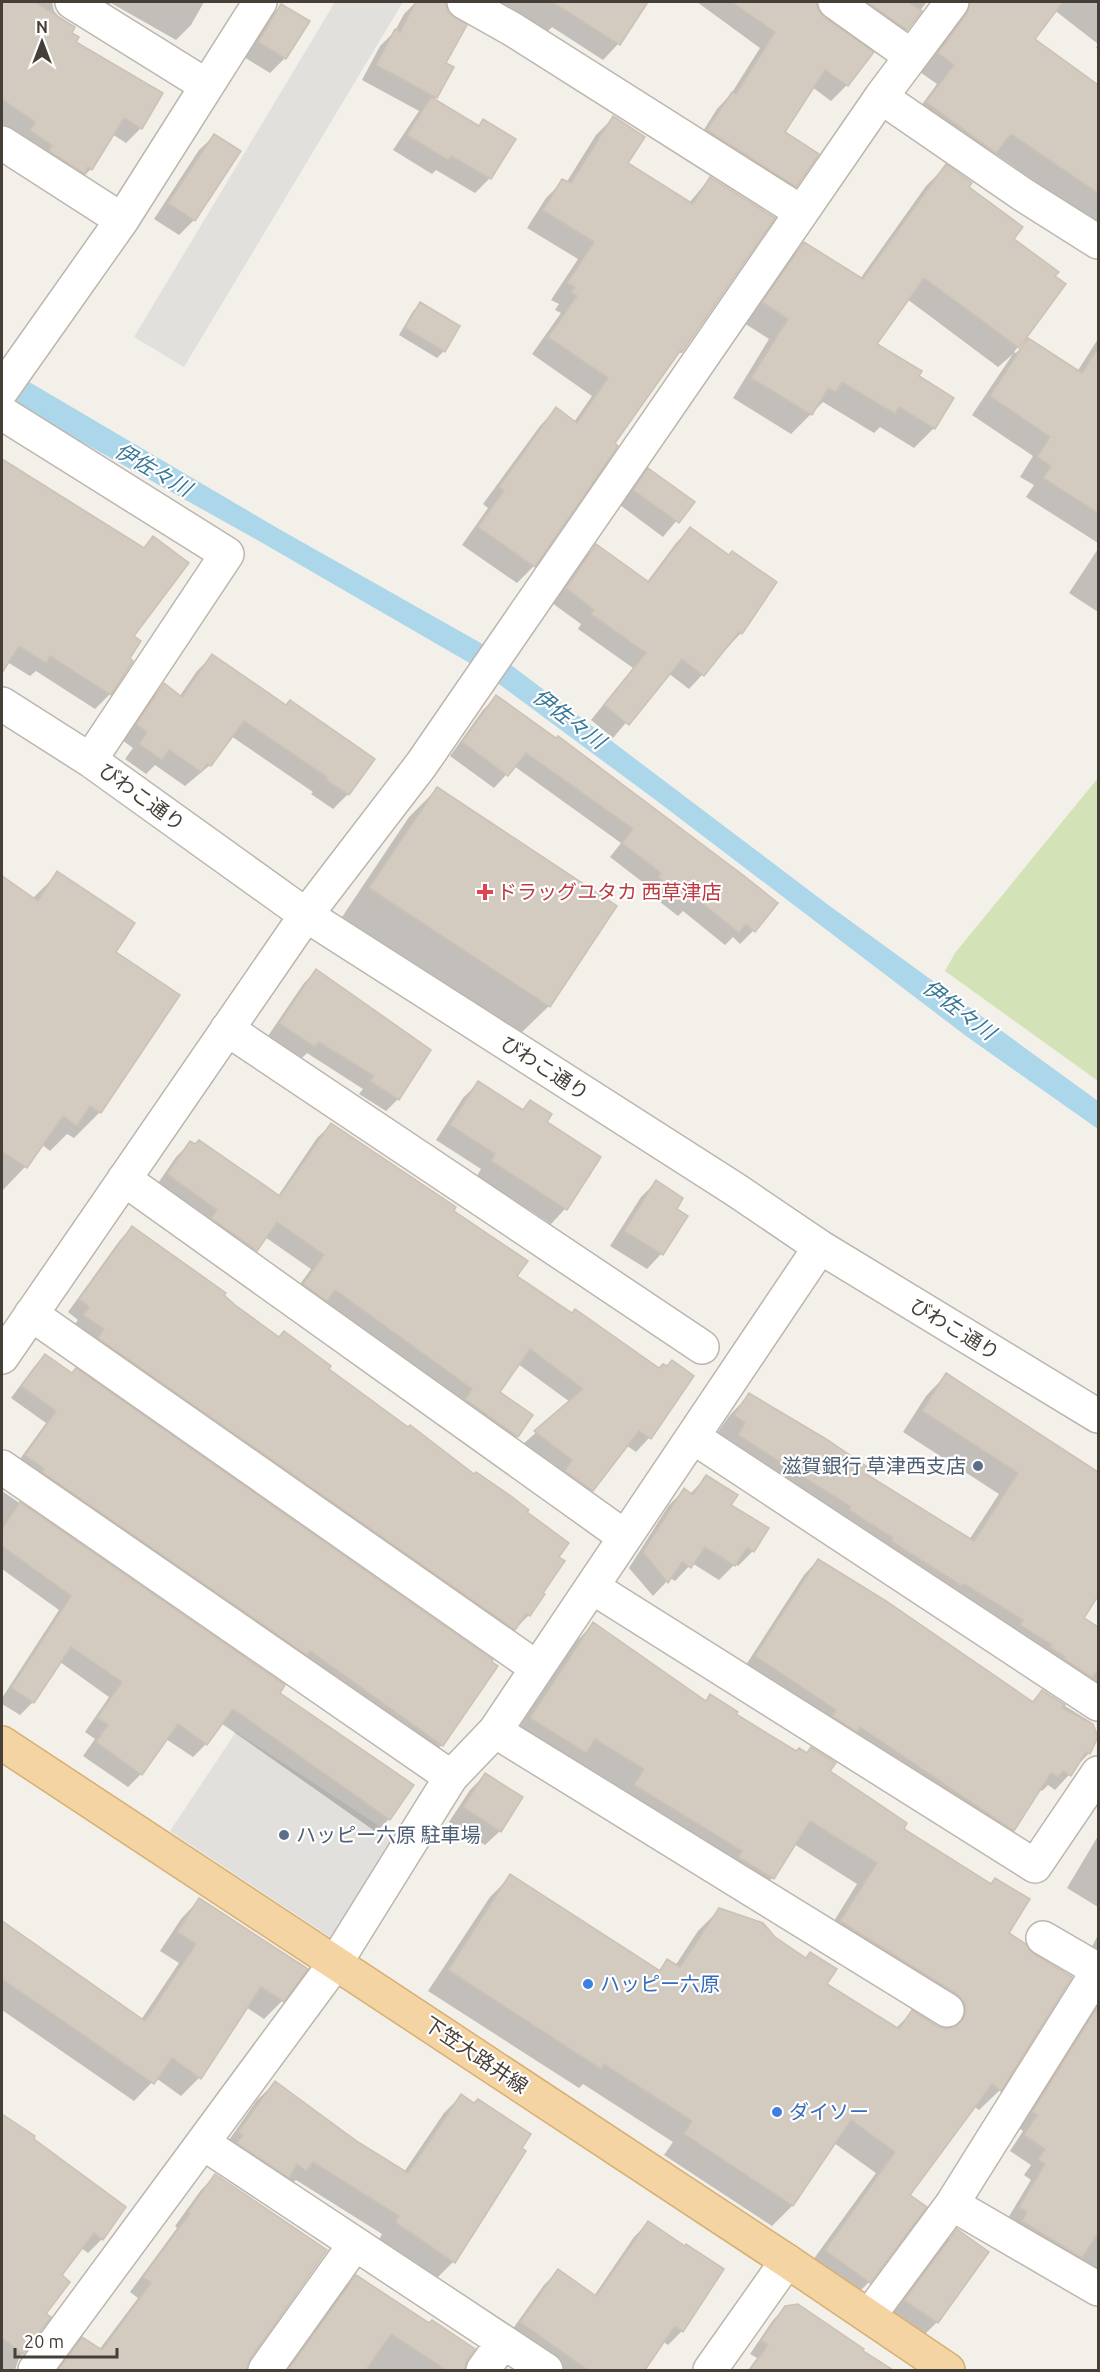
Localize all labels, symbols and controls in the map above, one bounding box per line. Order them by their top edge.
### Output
north arrow [12,12,72,72]
text: N [36,18,48,36]
water label: 伊佐々川 [111,438,198,502]
water label: 伊佐々川 [529,683,612,754]
street label: びわこ通り [95,758,190,835]
place label: ドラッグユタカ 西草津店 [497,880,722,903]
marker: ドラッグユタカ 西草津店 [478,885,492,899]
water label: 伊佐々川 [919,974,1002,1045]
street label: びわこ通り [497,1031,593,1104]
street label: びわこ通り [906,1293,1004,1364]
place label: 滋賀銀行 草津西支店 [781,1454,966,1477]
marker: 滋賀銀行 草津西支店 [971,1459,985,1473]
place label: ハッピー六原 駐車場 [296,1823,481,1846]
marker: ハッピー六原 駐車場 [277,1828,291,1842]
place label: ハッピー六原 [600,1972,720,1995]
marker: ハッピー六原 [581,1977,595,1991]
street label: 下笠大路井線 [420,2011,532,2098]
place label: ダイソー [789,2100,869,2123]
marker: ダイソー [770,2105,784,2119]
scale bar [15,2321,117,2359]
text: 20 m [24,2331,64,2351]

